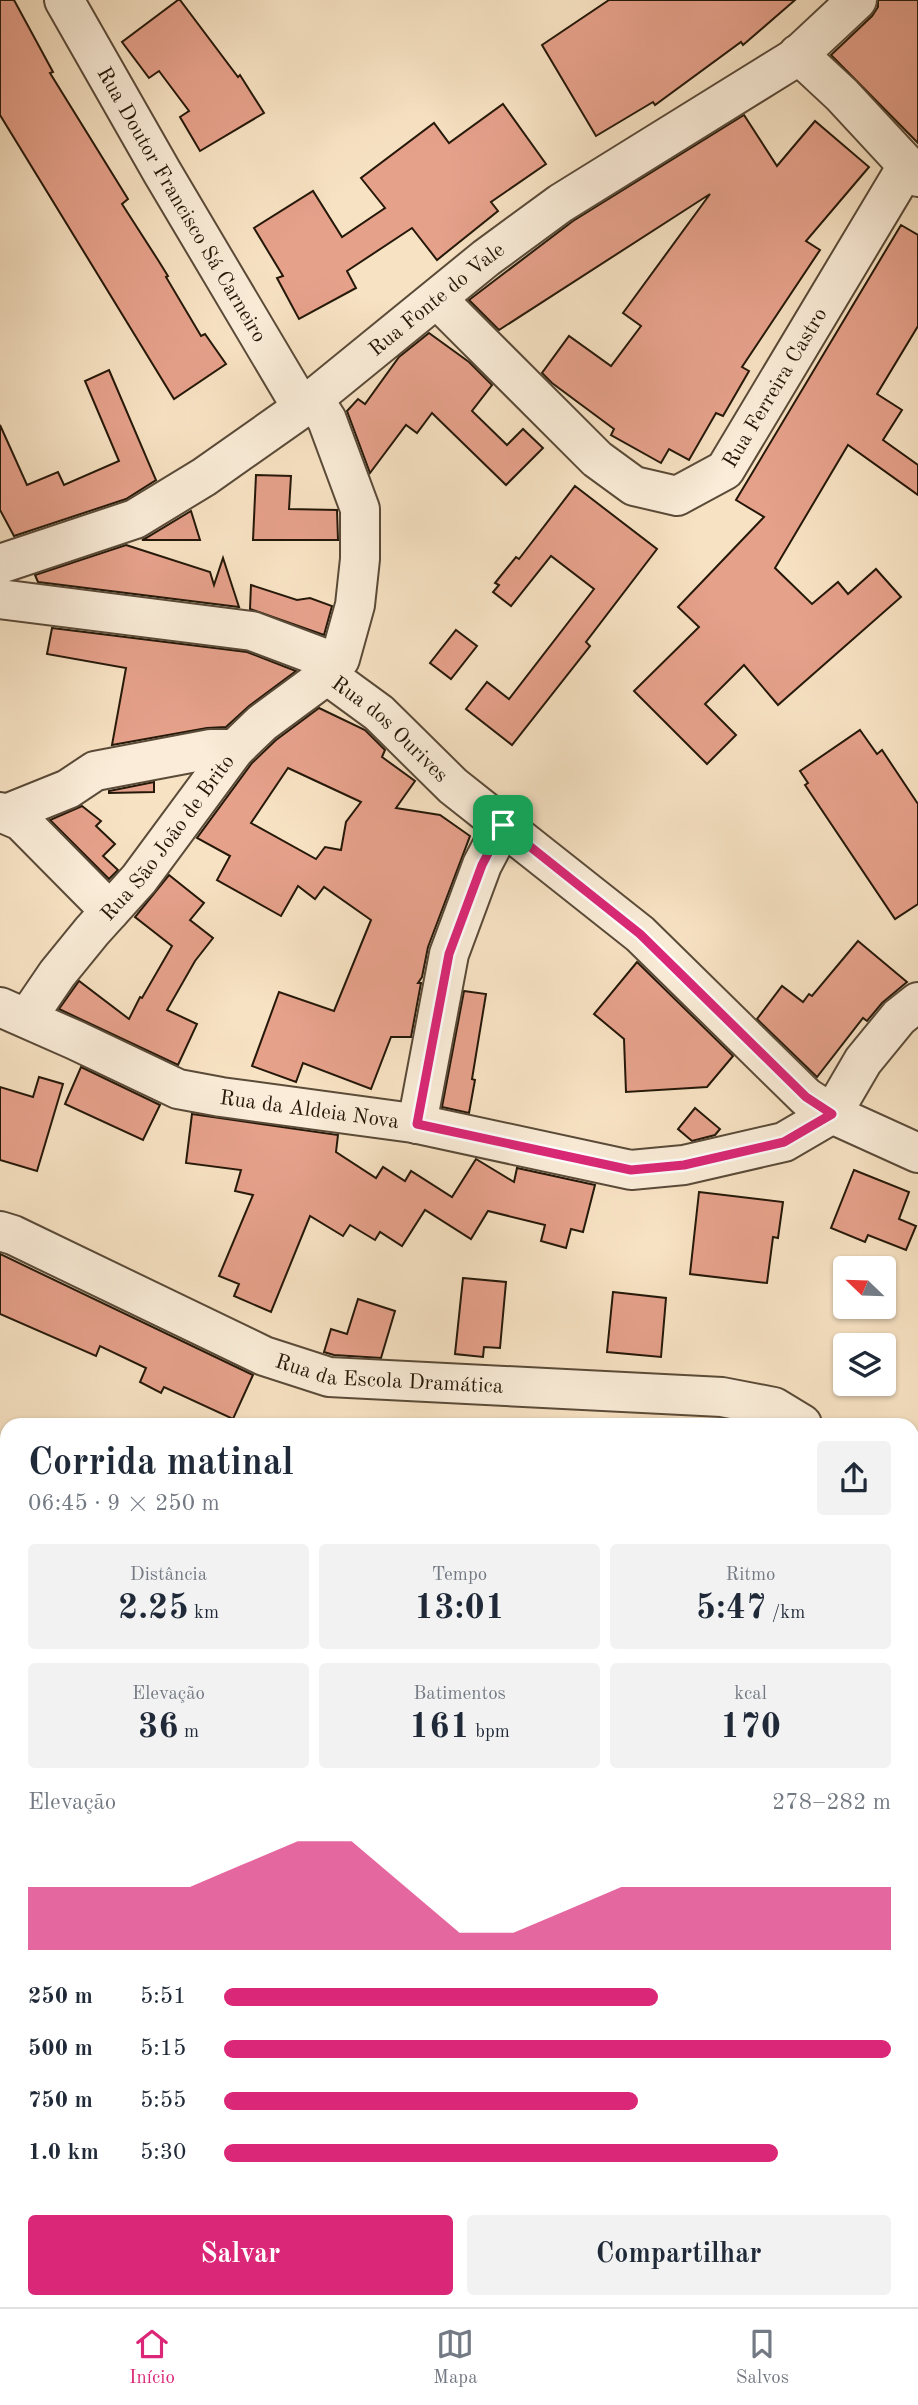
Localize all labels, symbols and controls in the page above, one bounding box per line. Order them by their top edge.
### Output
street label: Rua Doutor Francisco Sá Carneiro [92,64,269,346]
street label: Rua Fonte do Vale [366,239,509,361]
street label: Rua Ferreira Castro [720,305,832,472]
street label: Rua dos Ourives [327,673,451,787]
street label: Rua São João de Brito [98,751,239,925]
pin [473,795,533,855]
icon: arrive [484,806,522,844]
street label: Rua da Aldeia Nova [218,1088,400,1133]
north arrow [833,1256,896,1320]
map controls [833,1256,896,1396]
button: layers [833,1333,896,1396]
street label: Rua da Escola Dramática [272,1351,504,1398]
button: share [817,1441,891,1515]
text: Corrida matinal [28,1445,294,1483]
text: 06:45 · 9 × 250 m [28,1492,220,1515]
text: Distância [130,1566,207,1585]
text: Tempo [432,1566,487,1585]
text: Ritmo [726,1566,775,1585]
text: 2.25 [118,1591,189,1626]
text: 13:01 [414,1591,505,1626]
text: 5:47 [696,1591,766,1626]
text: km [189,1604,219,1623]
text: /km [766,1604,805,1623]
text: Elevação [132,1685,205,1704]
text: Batimentos [413,1685,506,1704]
text: kcal [734,1685,767,1704]
text: 36 [138,1710,179,1745]
text: 161 [409,1710,470,1745]
text: 170 [720,1710,781,1745]
text: m [179,1723,199,1742]
text: bpm [470,1723,510,1742]
text: Elevação [28,1791,116,1814]
text: 278–282 m [772,1791,891,1814]
text: 250 m [28,1985,93,2008]
text: 5:51 [140,1985,186,2008]
text: 500 m [28,2037,93,2060]
text: 5:15 [140,2037,186,2060]
text: 750 m [28,2089,93,2112]
text: 5:55 [140,2089,186,2112]
text: 1.0 km [28,2141,99,2164]
text: 5:30 [140,2141,186,2164]
button: Salvar [28,2215,453,2295]
button: Compartilhar [467,2215,891,2295]
tab: Início [129,2325,175,2390]
tab: Mapa [433,2325,478,2390]
tab: Salvos [736,2325,789,2390]

